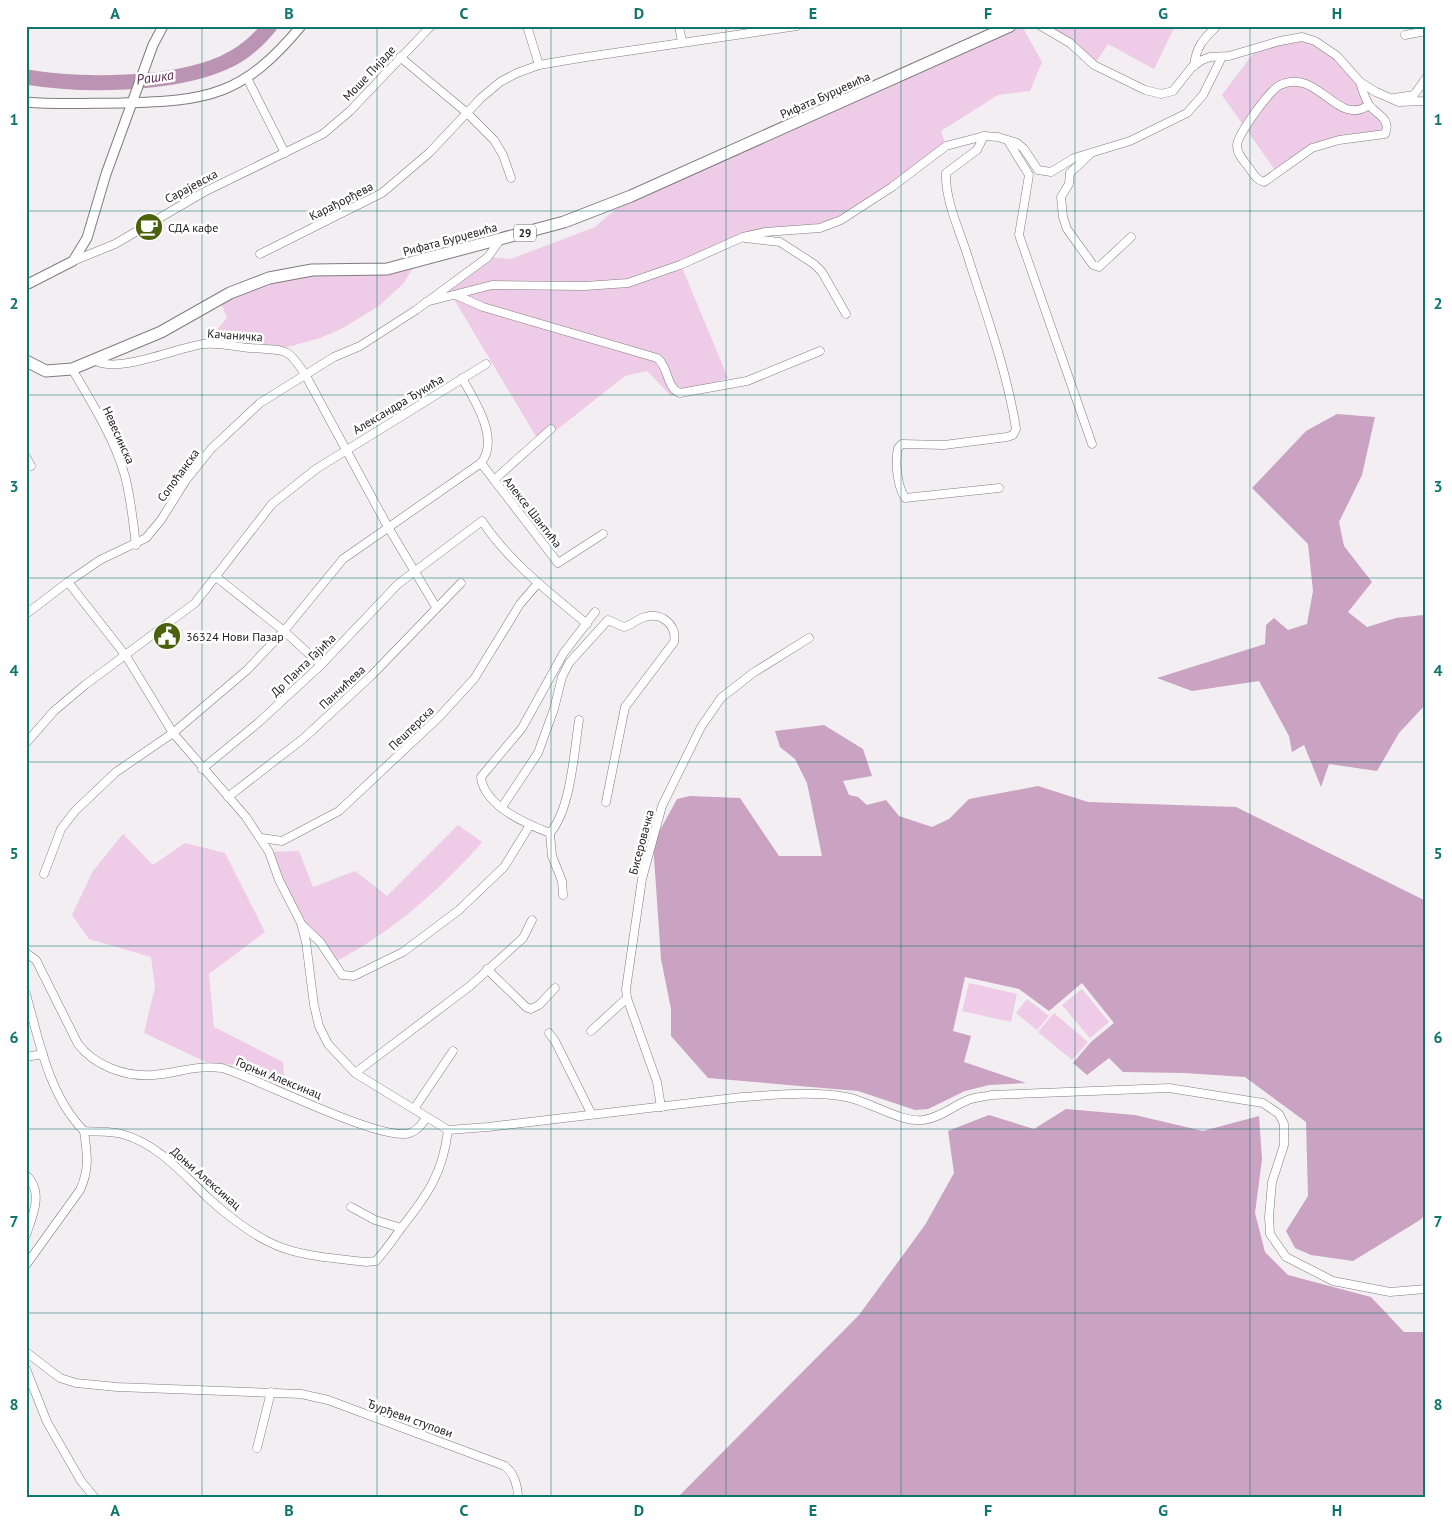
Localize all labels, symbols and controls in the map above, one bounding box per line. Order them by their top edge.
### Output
text: A [110,3,120,23]
text: B [284,3,294,23]
text: C [460,3,469,23]
text: D [634,3,644,23]
text: E [809,3,817,23]
text: F [984,3,992,23]
text: G [1158,3,1168,23]
text: H [1332,3,1342,23]
street label: Моше Пијаде [340,42,398,104]
water label: Рашка [135,65,175,89]
street label: Рифата Бурџевића [778,68,872,122]
text: 1 [9,109,19,129]
text: 1 [1433,109,1443,129]
street label: Сарајевска [162,166,220,206]
street label: Карађорђева [306,178,376,224]
cafe icon: СДА кафе [134,212,164,242]
street label: Рифата Бурџевића [401,219,499,259]
place label: СДА кафе [168,220,218,235]
road number: 29 [514,224,536,242]
text: 2 [9,293,19,313]
text: 2 [1433,293,1443,313]
street label: Качаничка [207,326,263,344]
street label: Александра Ђукића [350,371,446,437]
street label: Невесинска [100,404,138,466]
street label: Сопоћанска [154,446,202,504]
street label: Алексе Шантића [501,474,565,551]
text: 3 [9,476,19,496]
text: 3 [1433,476,1443,496]
public building icon: 36324 Нови Пазар [152,621,182,651]
place label: 36324 Нови Пазар [186,629,284,644]
street label: Др Панта Гајића [267,630,339,700]
text: 4 [9,660,19,680]
text: 4 [1433,660,1443,680]
street label: Панчићева [316,662,368,712]
street label: Пештерска [385,703,437,753]
street label: Бисеровачка [625,808,657,876]
text: 5 [9,843,19,863]
text: 5 [1433,843,1443,863]
text: 6 [9,1027,19,1047]
text: 6 [1433,1027,1443,1047]
street label: Горњи Алексинац [234,1054,324,1102]
street label: Доњи Алексинац [168,1143,245,1213]
text: 7 [9,1211,19,1231]
text: 7 [1433,1211,1443,1231]
text: 8 [9,1394,19,1414]
text: 8 [1433,1394,1443,1414]
street label: Ђурђеви ступови [365,1396,455,1440]
text: A [110,1500,120,1520]
text: B [284,1500,294,1520]
text: C [460,1500,469,1520]
text: D [634,1500,644,1520]
text: E [809,1500,817,1520]
text: F [984,1500,992,1520]
text: G [1158,1500,1168,1520]
text: H [1332,1500,1342,1520]

